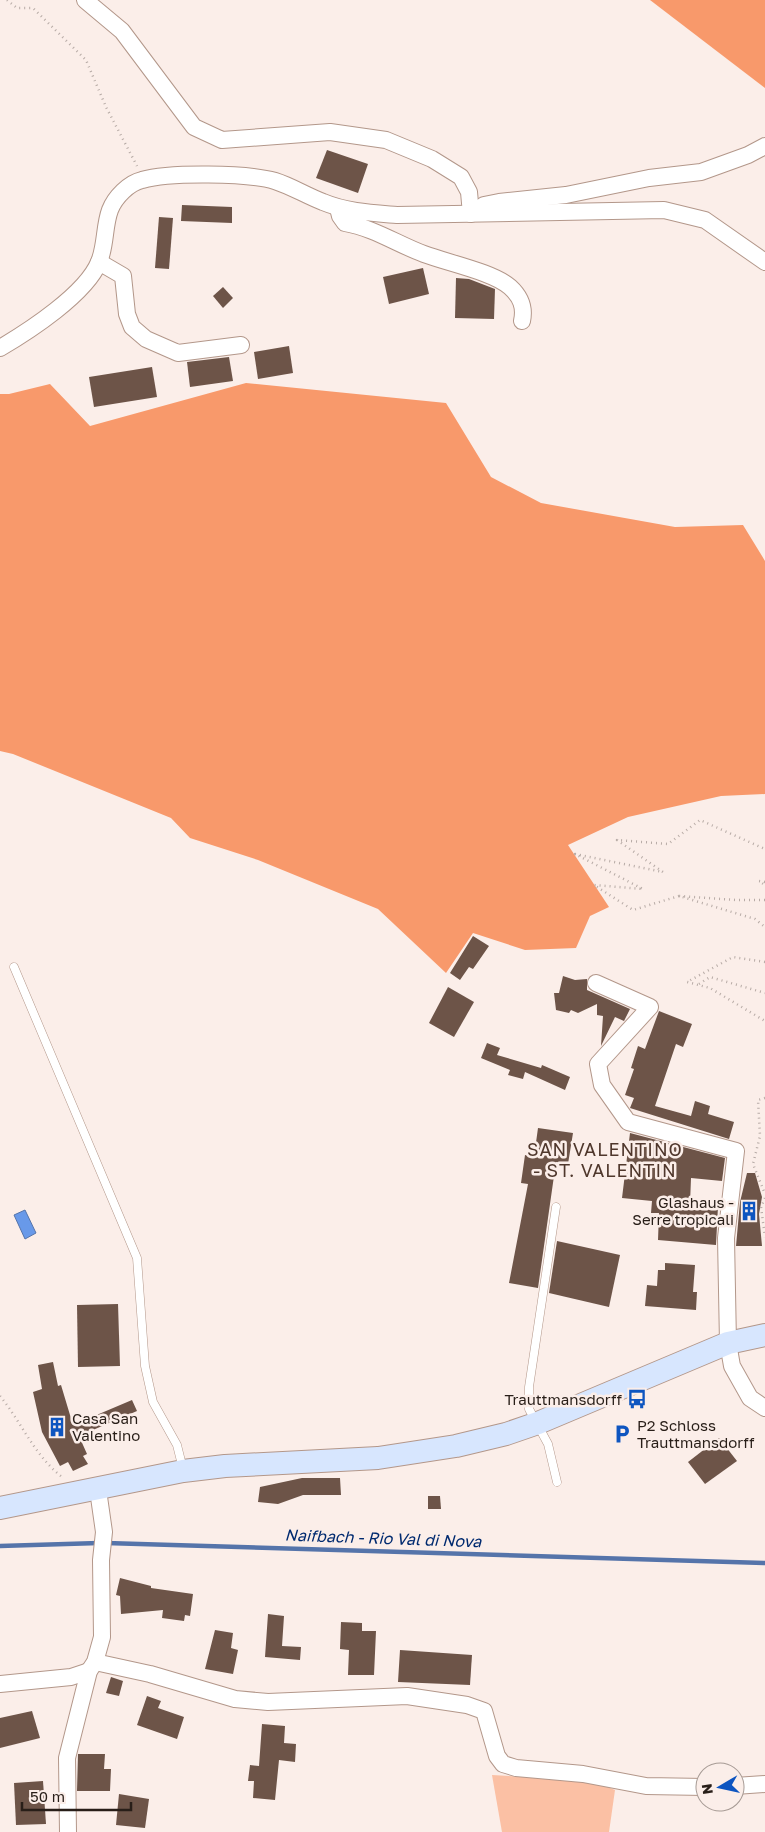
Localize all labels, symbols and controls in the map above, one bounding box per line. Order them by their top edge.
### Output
district label: SAN VALENTINO - ST. VALENTIN [527,1138,683,1181]
place label: Glashaus - Serre tropicali [632,1193,734,1228]
building icon: Glashaus - Serre tropicali [738,1200,760,1222]
bus stop icon: Trauttmansdorff [626,1388,648,1410]
place label: Trauttmansdorff [505,1390,623,1408]
place label: Casa San Valentino [72,1409,140,1444]
building icon: Casa San Valentino [46,1416,68,1438]
place label: P2 Schloss Trauttmansdorff [637,1416,755,1451]
parking icon: P2 Schloss Trauttmansdorff [611,1423,633,1445]
water label: Naifbach - Rio Val di Nova [284,1525,483,1551]
north arrow [695,1762,745,1812]
scale bar [22,1780,131,1812]
text: N [697,1783,716,1796]
text: 50 m [30,1787,65,1805]

